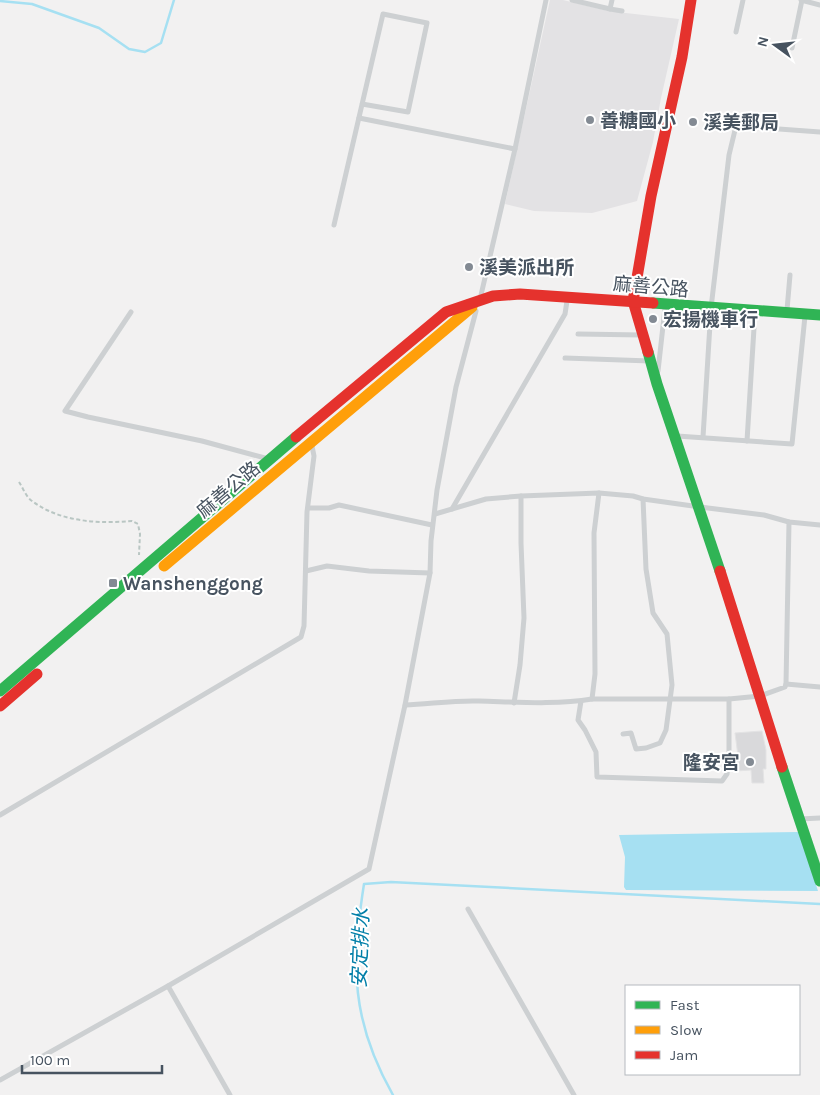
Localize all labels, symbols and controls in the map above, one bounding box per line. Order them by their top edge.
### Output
north arrow [750,20,800,70]
text: N [753,35,772,49]
place label: 善糖國小 [600,110,676,132]
place label: 溪美郵局 [703,112,779,134]
marker: 善糖國小 [584,114,596,126]
marker: 溪美郵局 [687,116,699,128]
place label: 溪美派出所 [479,257,574,279]
marker: 溪美派出所 [463,261,475,273]
street label: 麻善公路 [612,273,690,301]
place label: 宏揚機車行 [663,309,758,331]
marker: 宏揚機車行 [647,313,659,325]
street label: 麻善公路 [192,457,265,523]
place label: Wanshenggong [123,573,263,595]
marker: Wanshenggong [107,577,119,589]
place label: 隆安宮 [683,752,740,774]
marker: 隆安宮 [744,756,756,768]
water label: 安定排水 [348,907,373,988]
legend [625,985,800,1075]
text: Fast [670,996,700,1014]
text: Slow [670,1021,702,1039]
scale bar [22,1042,162,1074]
text: Jam [670,1046,698,1064]
text: 100 m [30,1051,70,1069]

